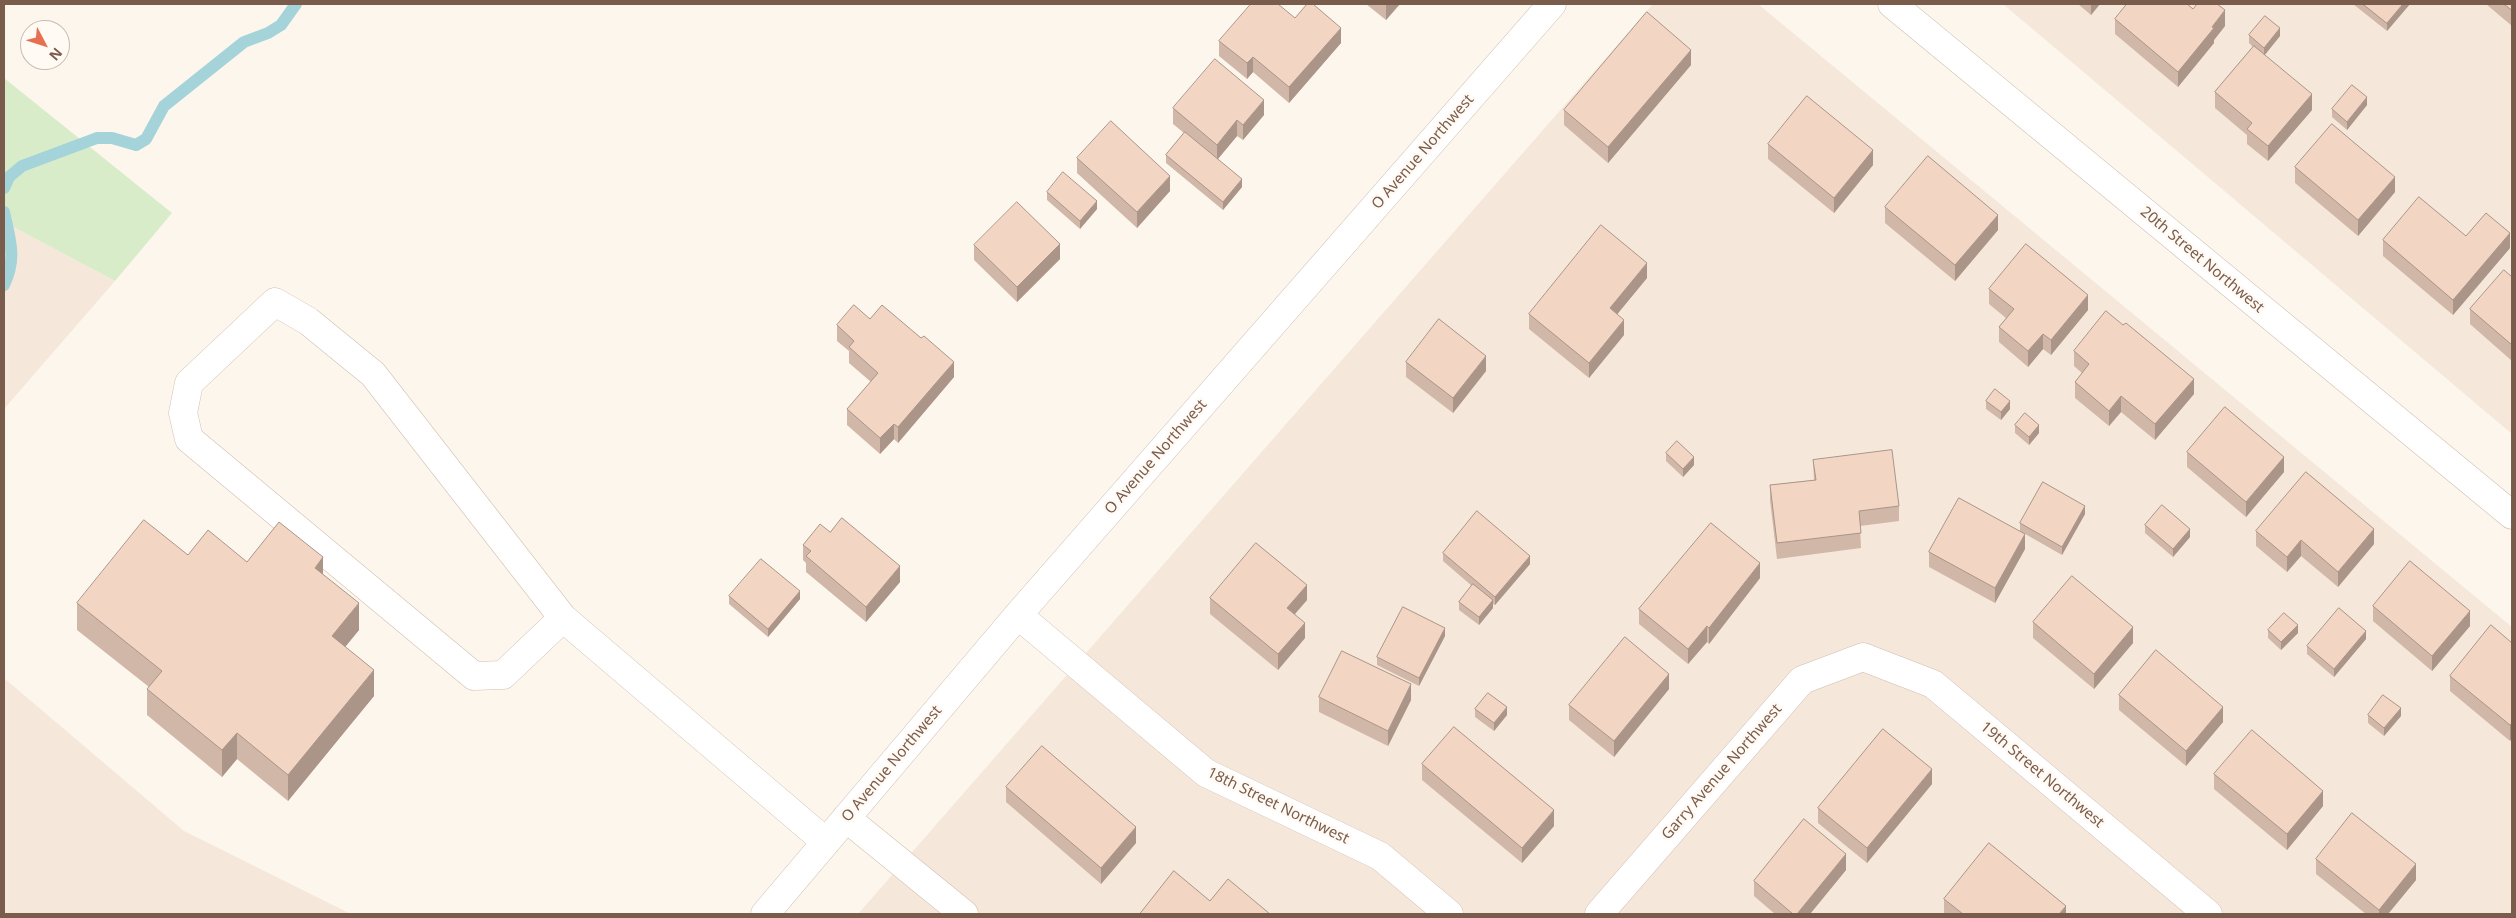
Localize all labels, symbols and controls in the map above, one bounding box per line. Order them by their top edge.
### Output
north arrow [20,20,70,70]
text: N [45,44,67,65]
street label: O Avenue Northwest [1368,91,1478,213]
street label: 20th Street Northwest [2137,203,2267,317]
street label: O Avenue Northwest [1101,396,1211,518]
street label: Garry Avenue Northwest [1658,700,1786,844]
street label: O Avenue Northwest [838,702,946,826]
street label: 19th Street Northwest [1977,718,2107,832]
street label: 18th Street Northwest [1204,764,1352,848]

